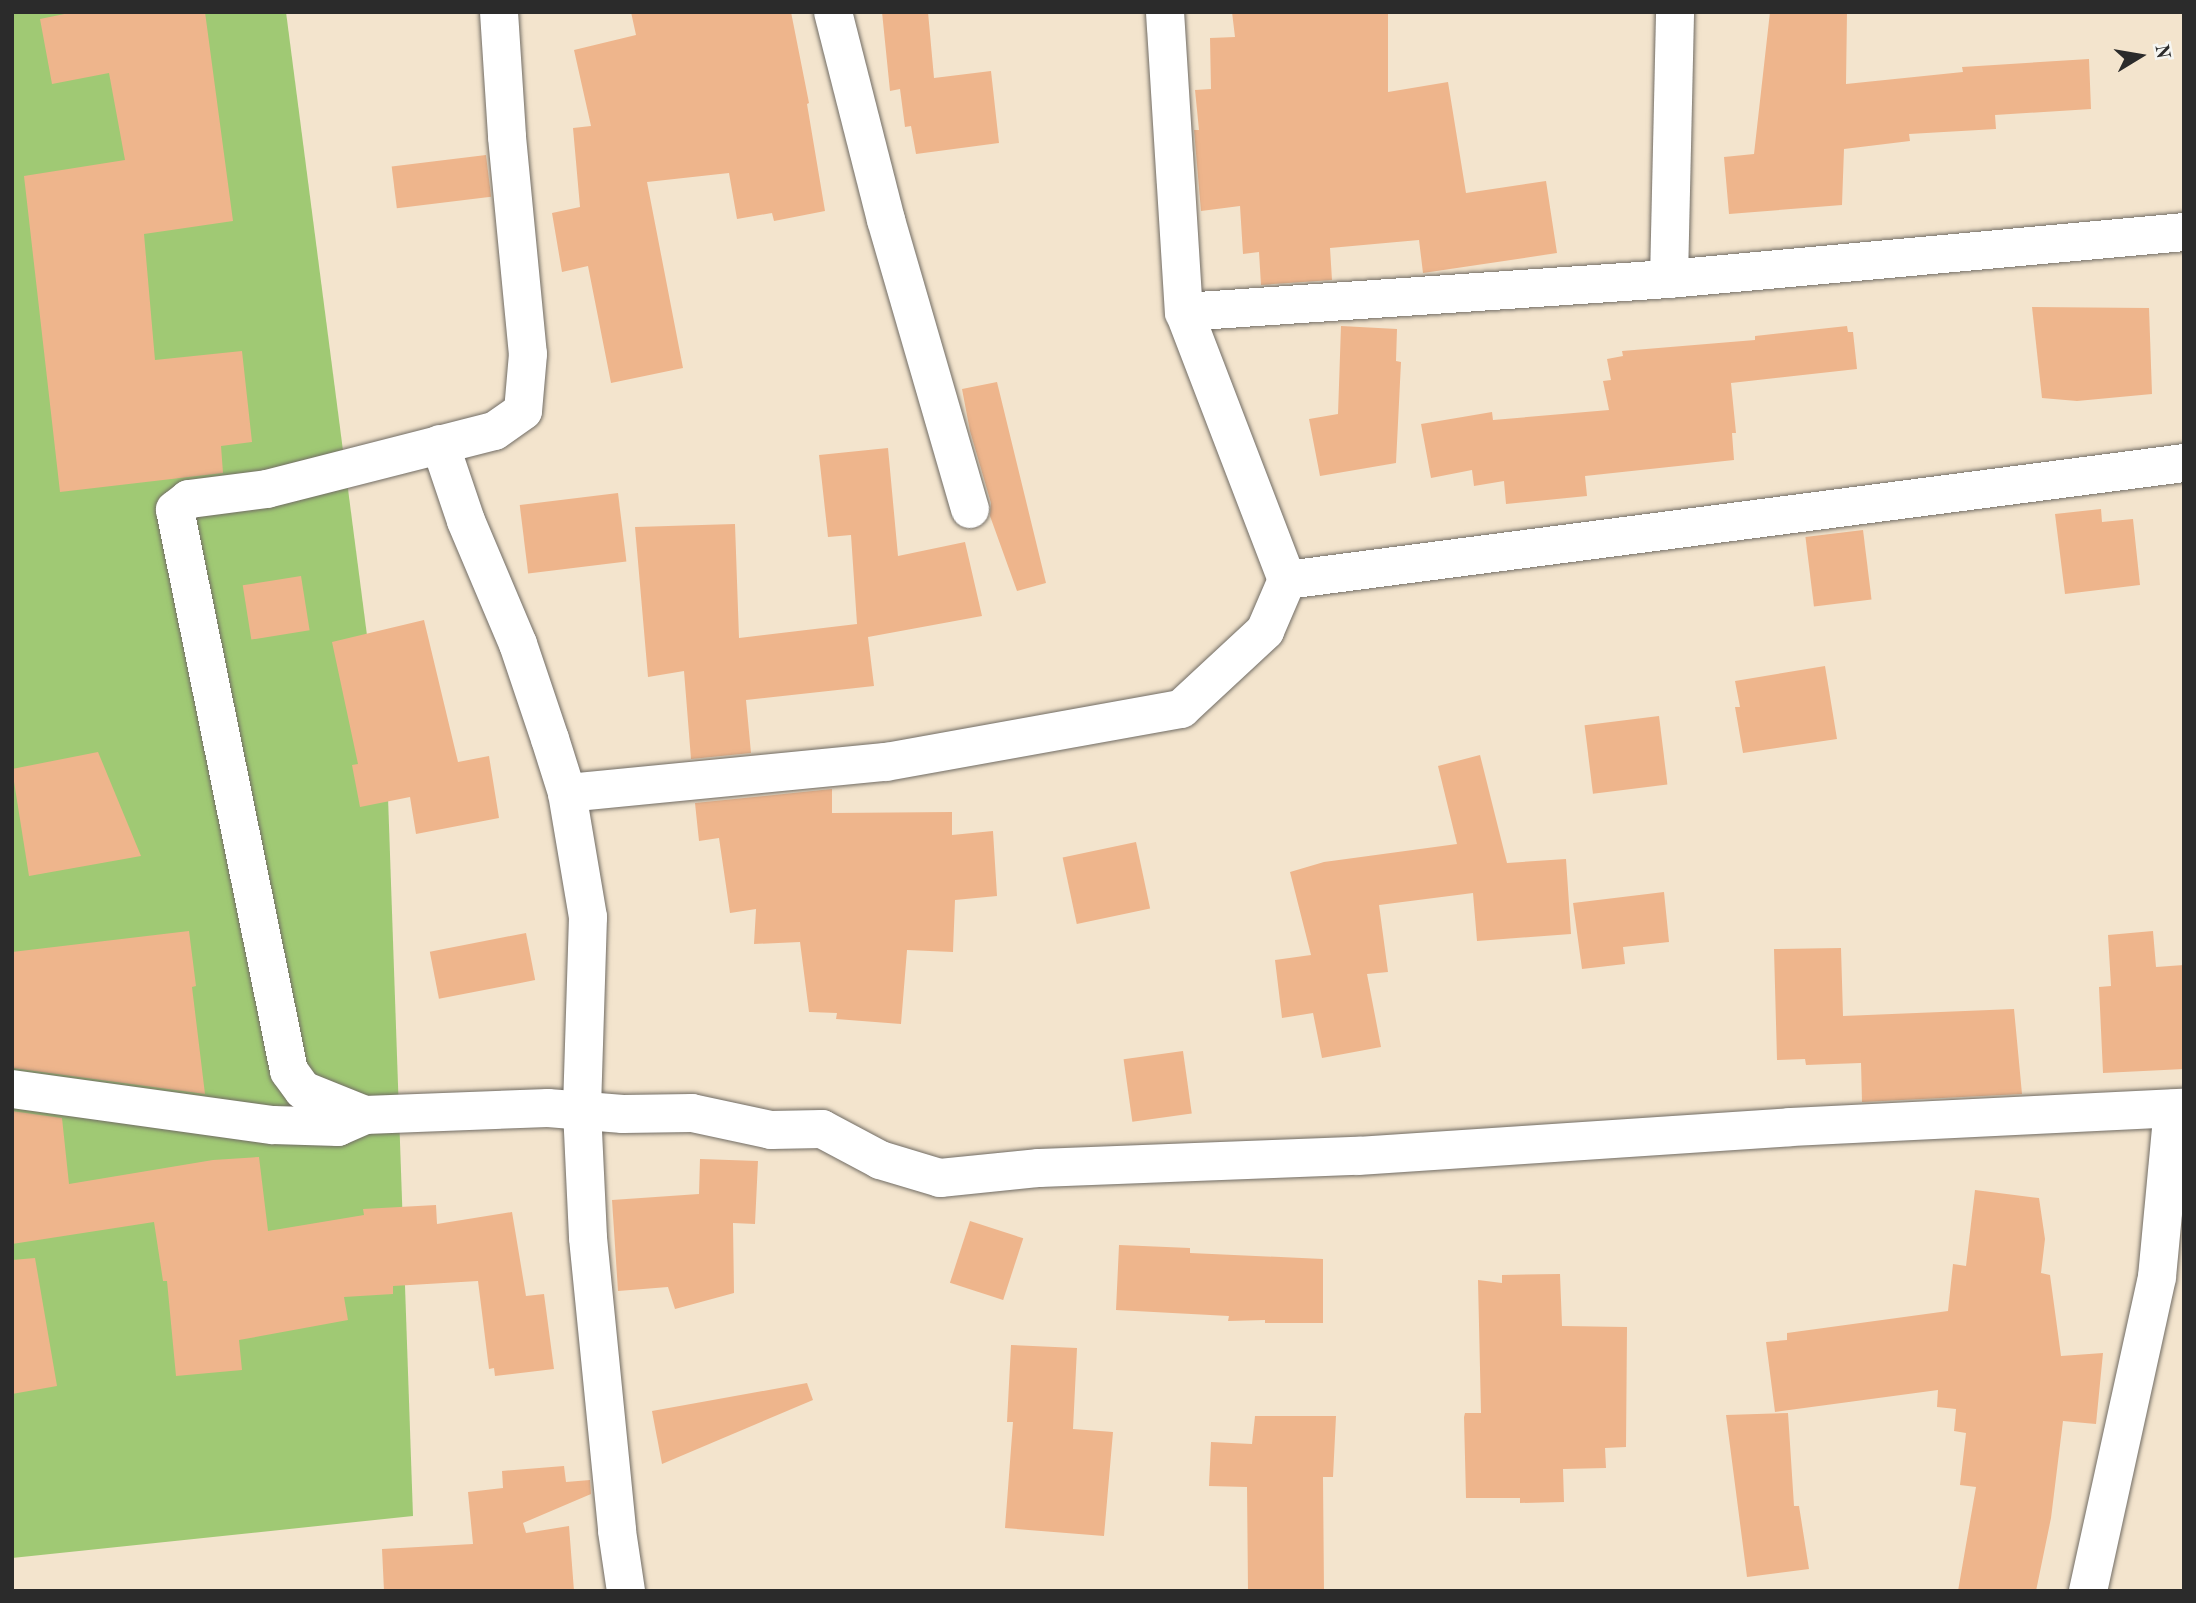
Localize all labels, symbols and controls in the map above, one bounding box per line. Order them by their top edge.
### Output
north arrow [2105,21,2175,91]
text: N [2150,43,2172,61]

